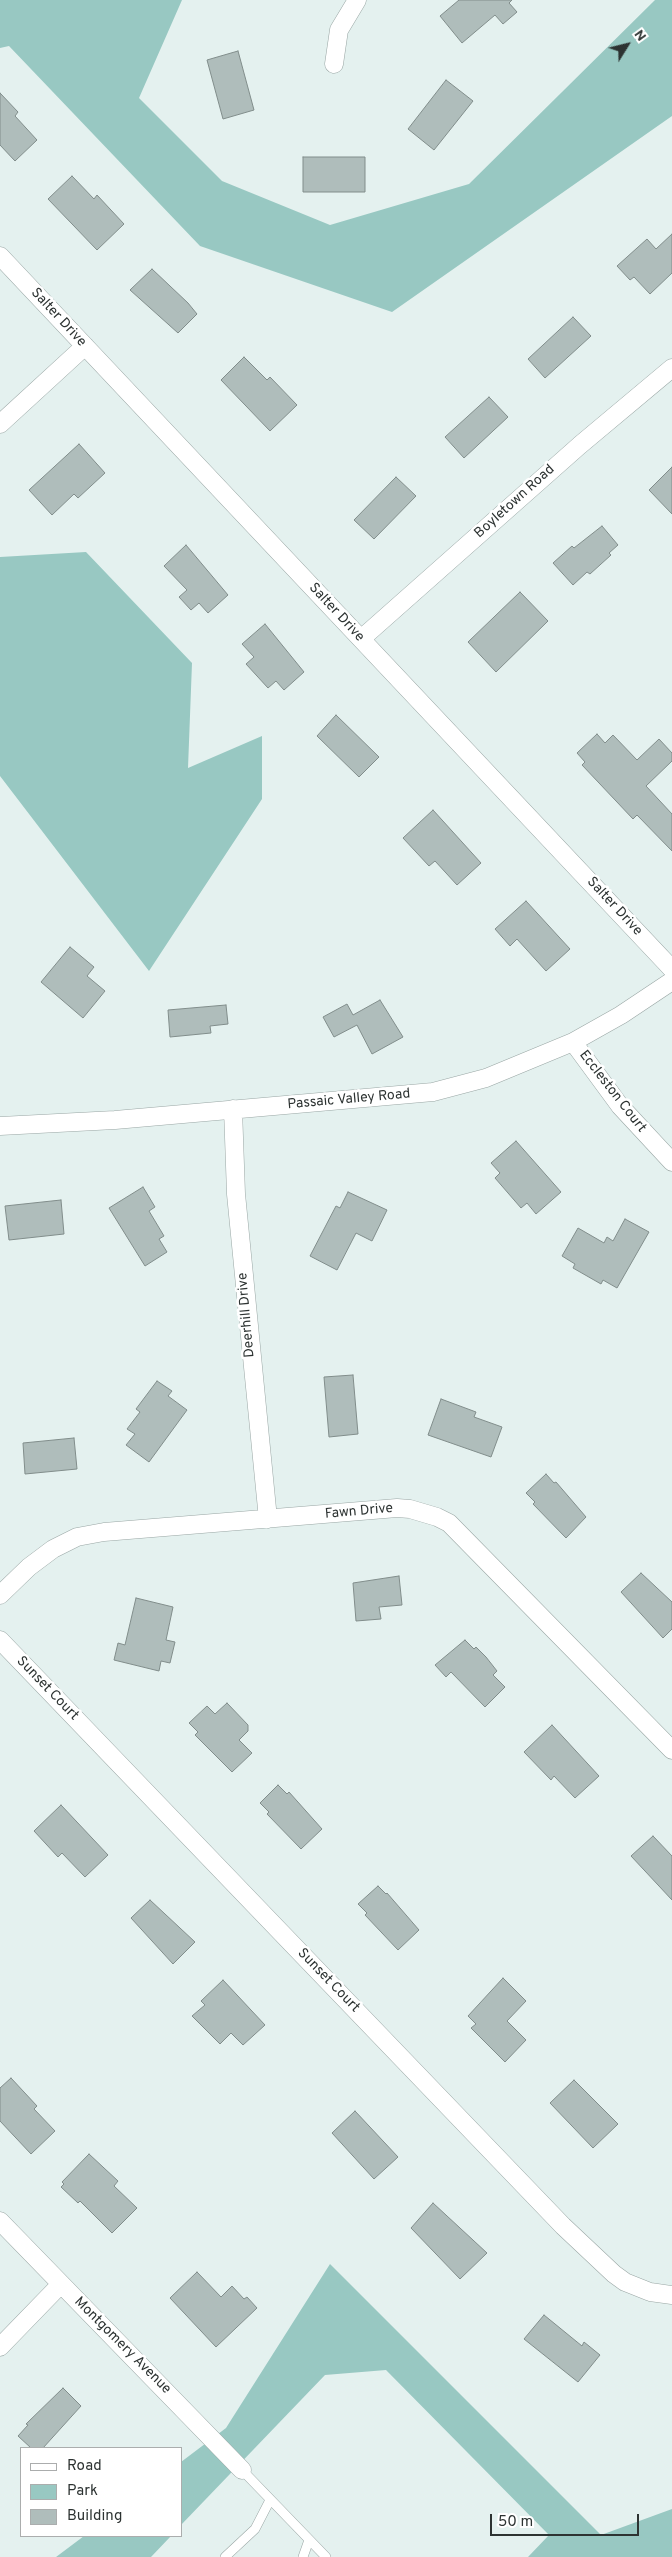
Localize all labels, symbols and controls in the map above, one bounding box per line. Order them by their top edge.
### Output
north arrow [602,20,652,70]
text: N [630,27,649,45]
street label: Salter Drive [27,285,89,351]
street label: Boyletown Road [472,462,558,542]
street label: Salter Drive [305,580,367,646]
street label: Salter Drive [583,874,645,940]
street label: Eccleston Court [575,1048,649,1136]
street label: Passaic Valley Road [287,1086,411,1114]
street label: Deerhill Drive [235,1272,259,1358]
street label: Fawn Drive [324,1501,394,1523]
street label: Sunset Court [12,1653,82,1725]
street label: Sunset Court [293,1945,363,2017]
street label: Montgomery Avenue [70,2294,174,2398]
legend [20,2447,182,2537]
text: Road [67,2457,102,2476]
text: Park [67,2482,98,2501]
scale bar [492,2504,641,2536]
text: Building [67,2507,122,2526]
text: 50 m [498,2513,533,2532]

